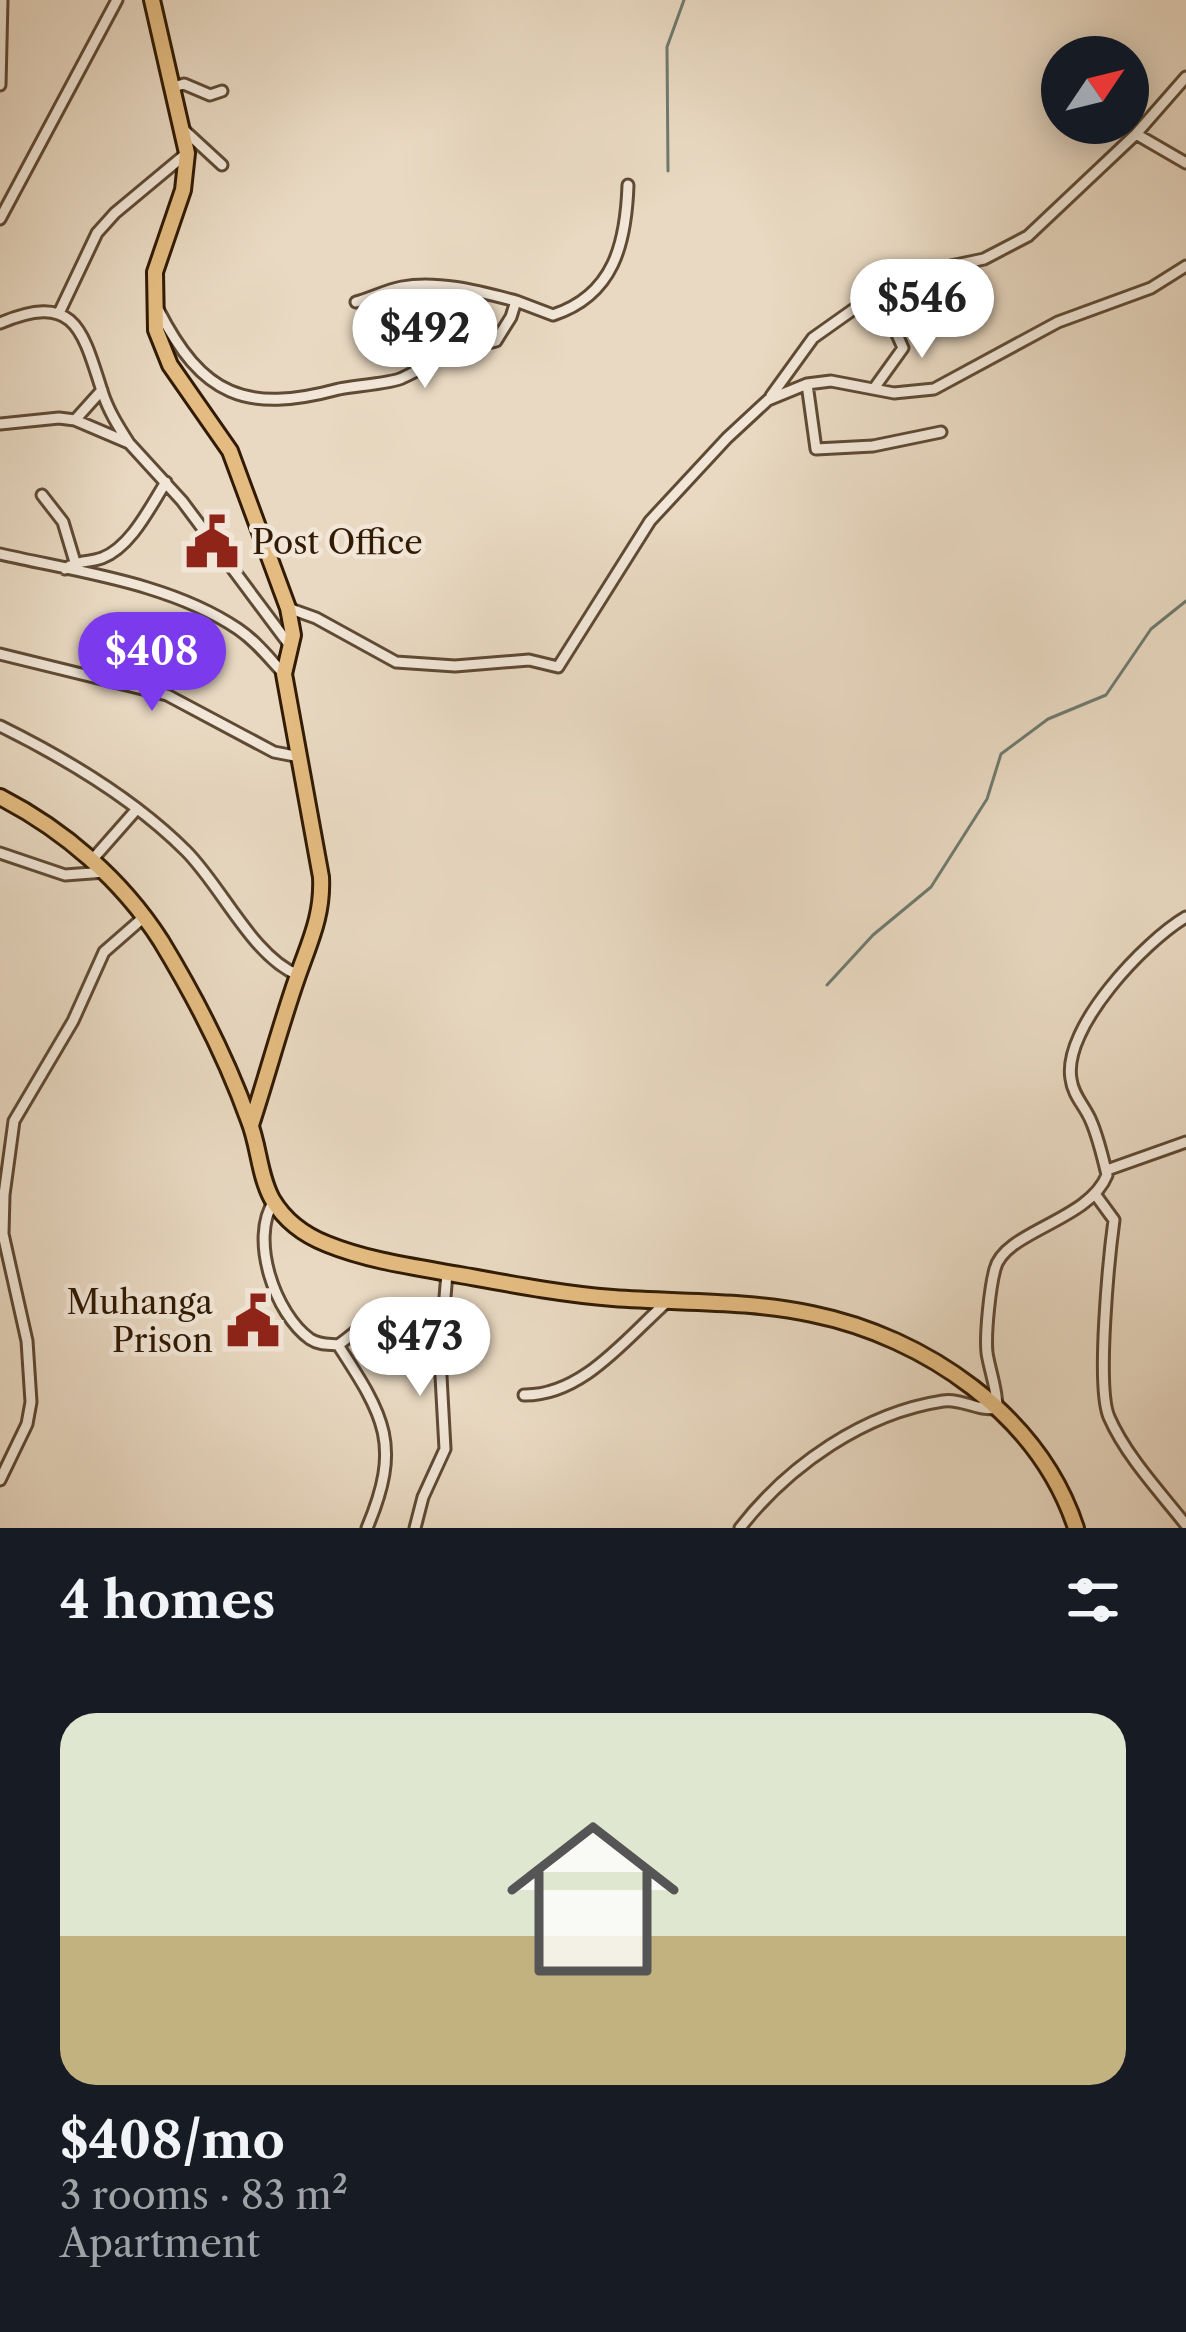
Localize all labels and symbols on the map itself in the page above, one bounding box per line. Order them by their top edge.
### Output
north arrow [1041,36,1149,144]
pin: $546 [851,259,993,361]
pin: $492 [354,289,496,391]
public building icon: Post Office [183,513,241,571]
place label: Post Office [252,522,423,563]
pin: $408 [81,612,223,714]
place label: Muhanga Prison [66,1282,214,1361]
public building icon: Muhanga Prison [224,1292,282,1350]
pin: $473 [349,1297,491,1399]

